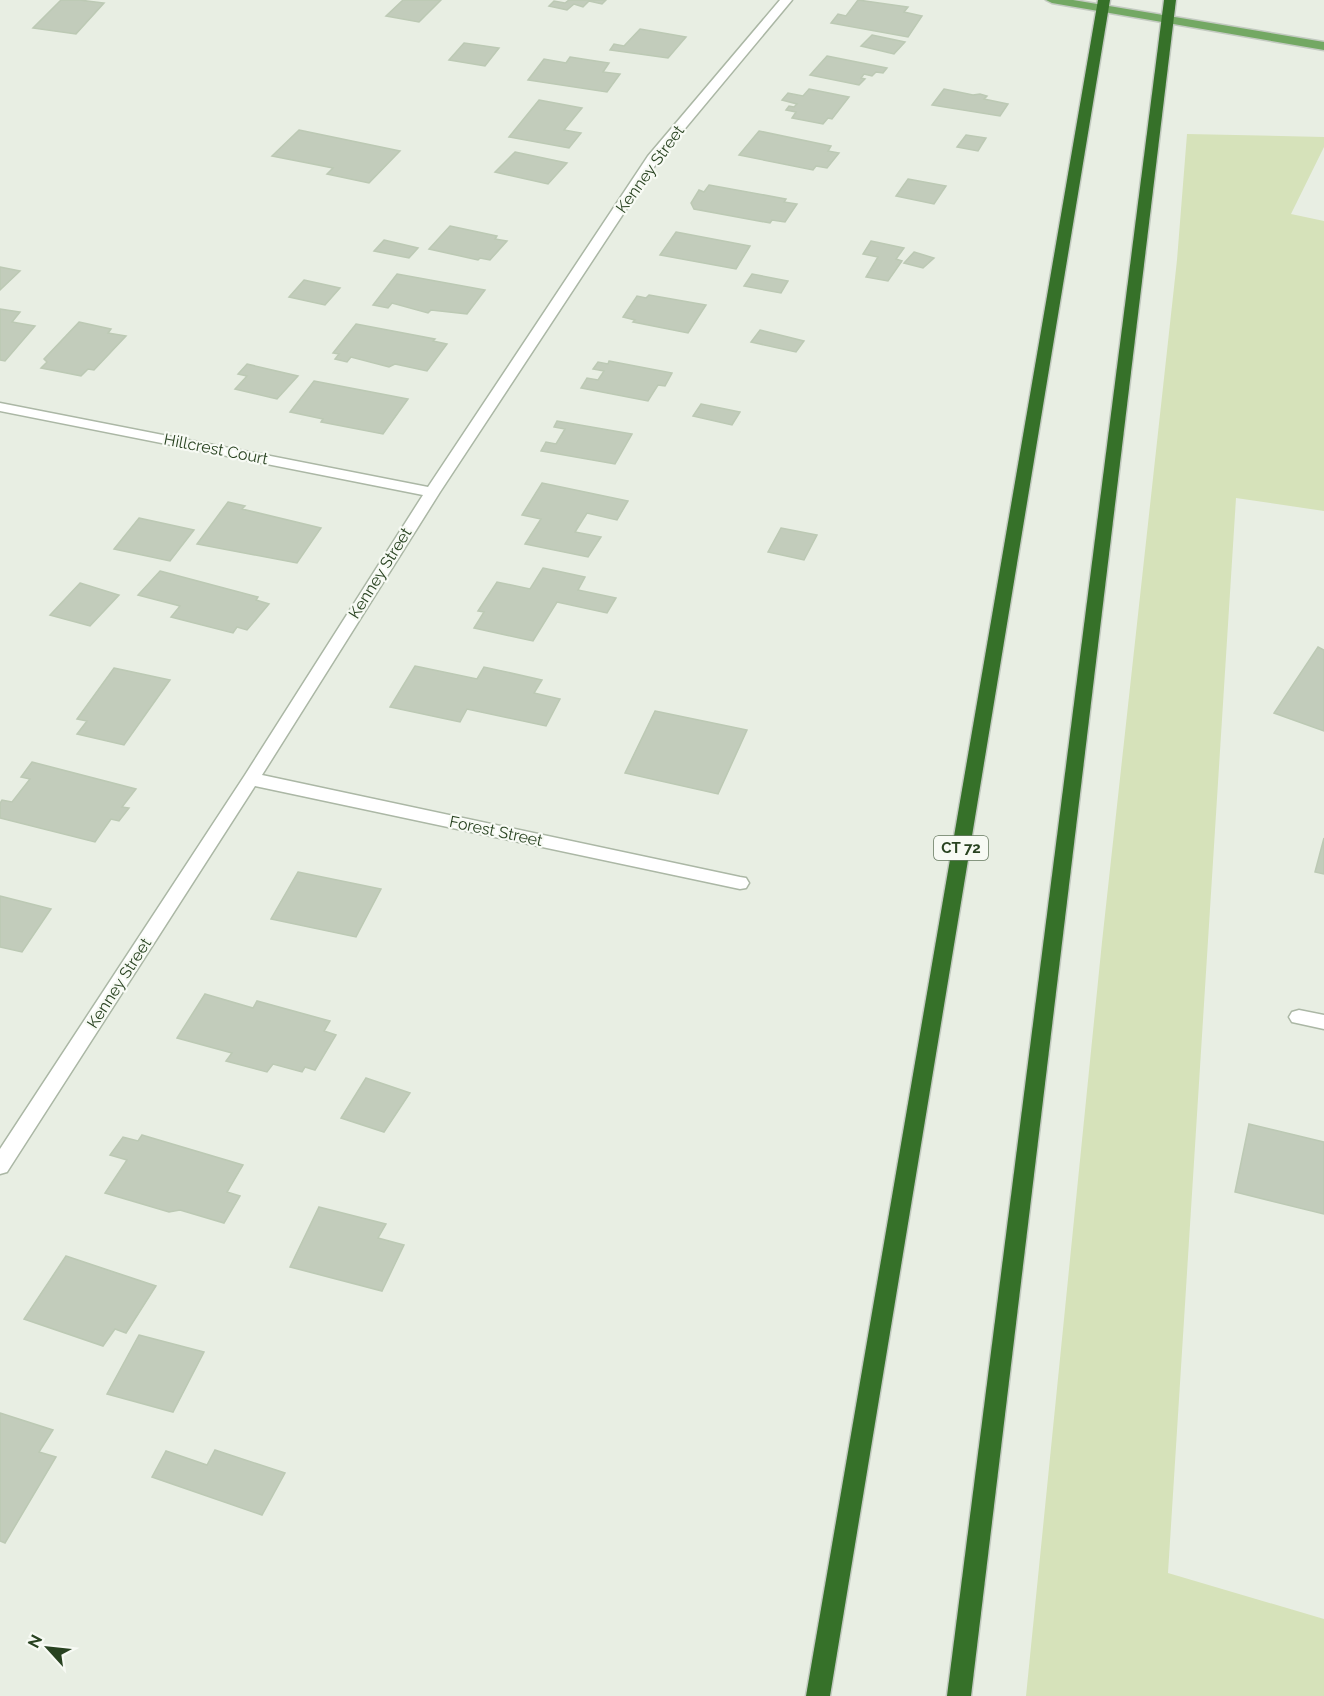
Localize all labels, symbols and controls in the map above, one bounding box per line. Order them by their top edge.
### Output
street label: Kenney Street [612,121,689,217]
street label: Hillcrest Court [162,430,270,469]
street label: Kenney Street [344,523,416,622]
street label: Forest Street [448,812,545,850]
road number: CT 72 [934,836,988,860]
street label: Kenney Street [83,934,156,1032]
north arrow [18,1618,78,1678]
text: N [24,1632,46,1651]

